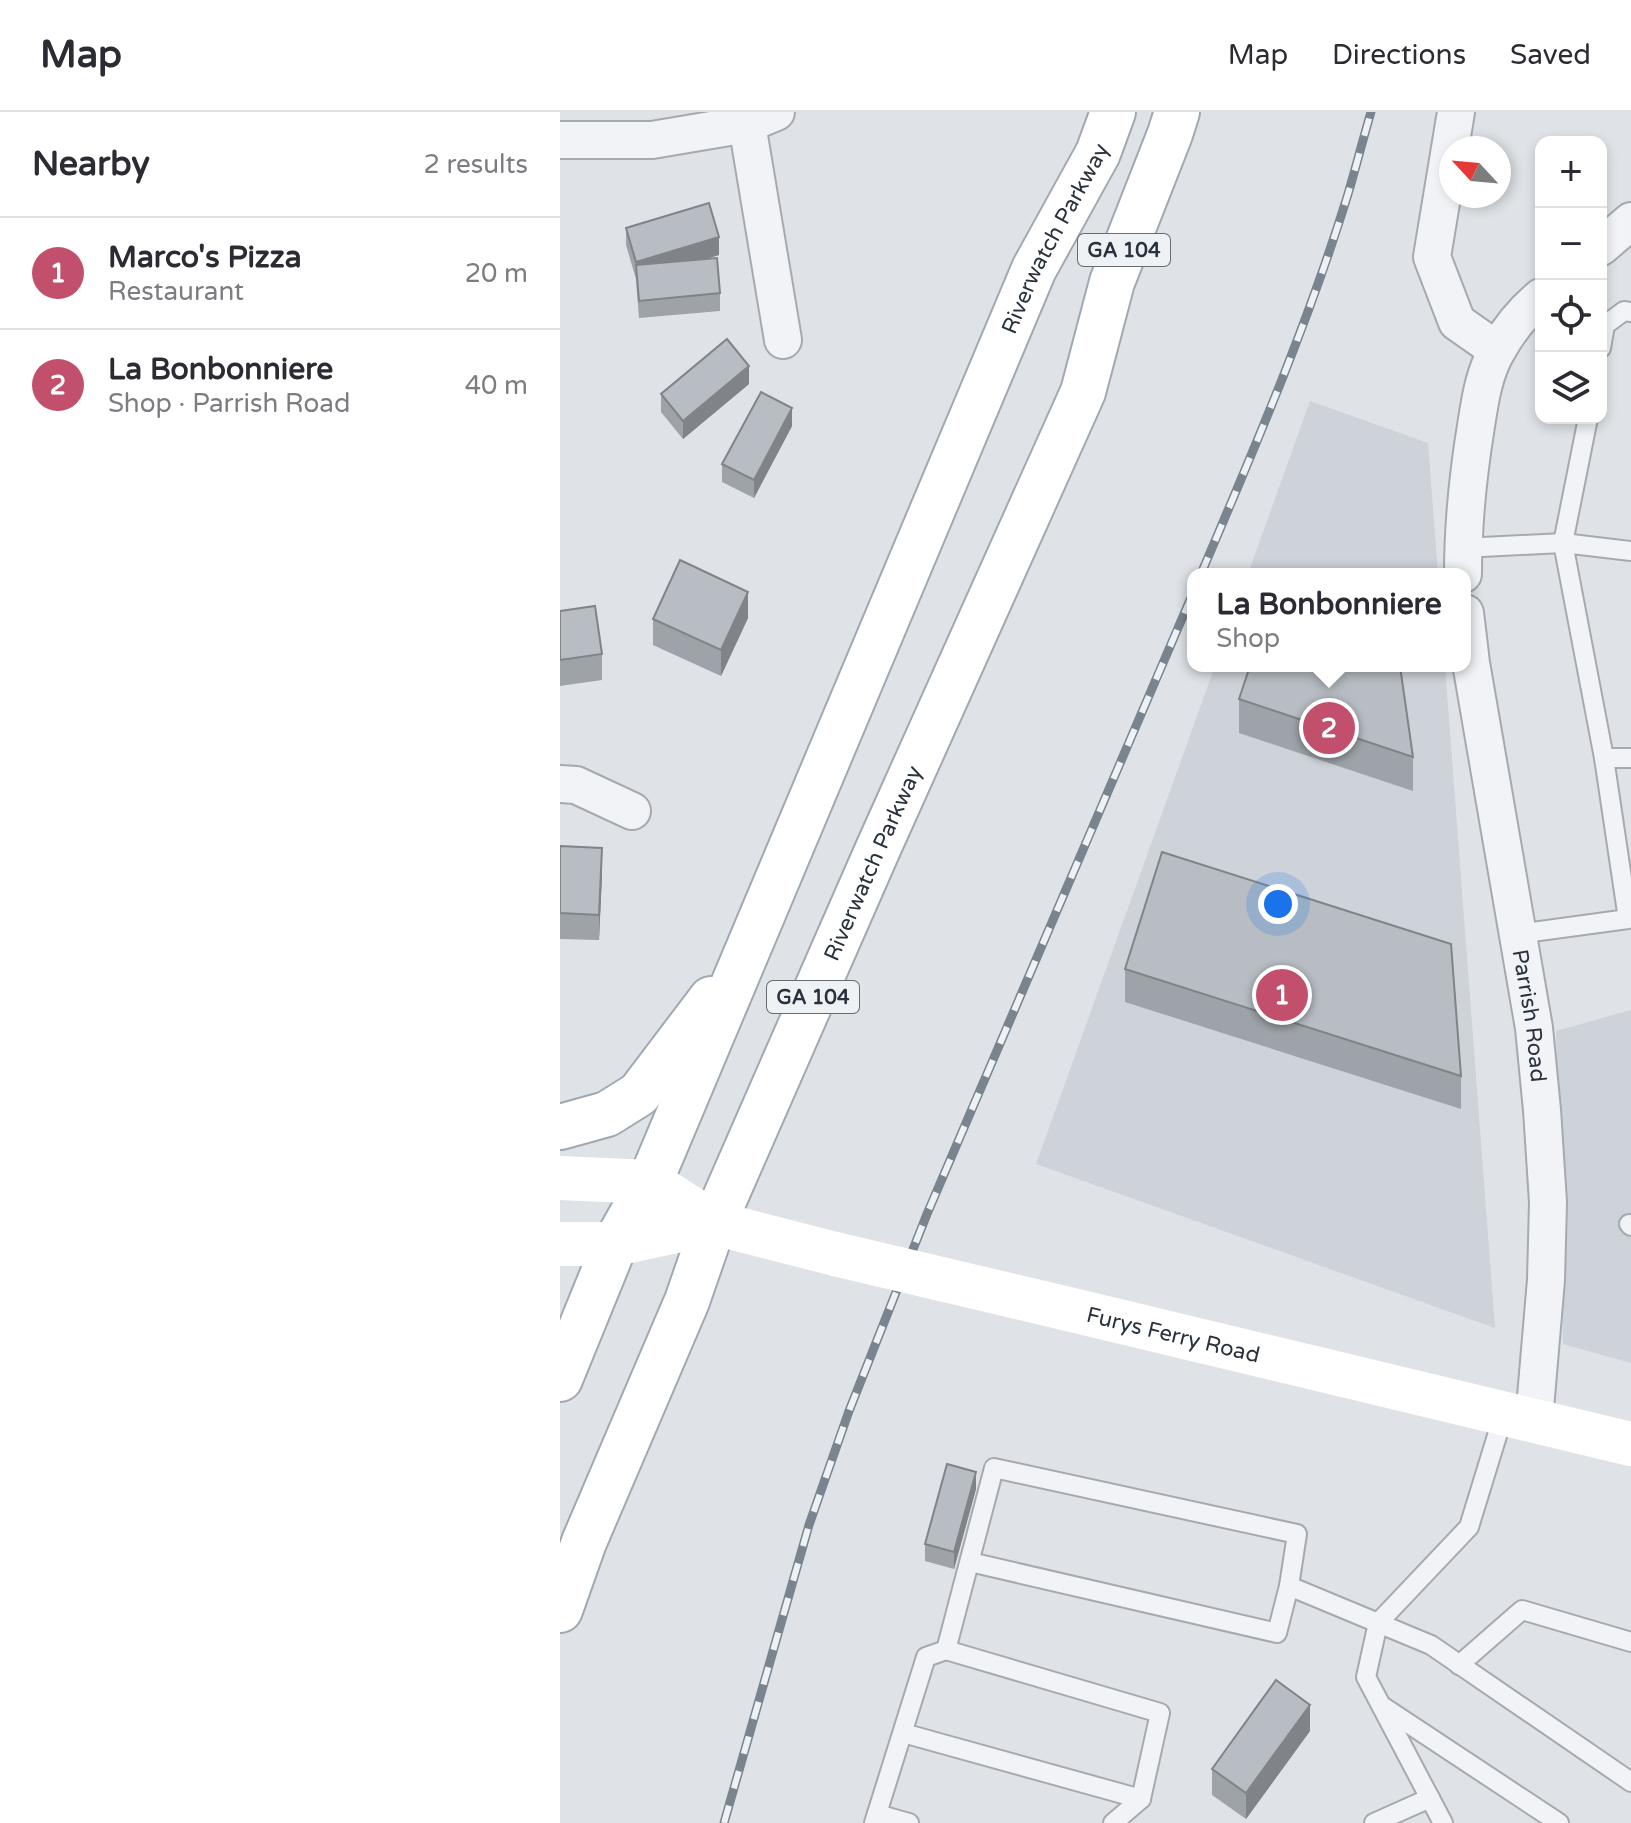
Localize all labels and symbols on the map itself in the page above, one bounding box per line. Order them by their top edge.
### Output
north arrow [1439,136,1511,208]
street label: Riverwatch Parkway [996,140,1114,338]
road number: GA 104 [1078,234,1170,266]
pin: 2 [1303,698,1355,758]
street label: Riverwatch Parkway [819,762,928,965]
your location [1258,884,1298,924]
street label: Parrish Road [1507,947,1551,1083]
pin: 1 [1256,965,1308,1025]
road number: GA 104 [767,981,859,1013]
street label: Furys Ferry Road [1084,1302,1262,1369]

